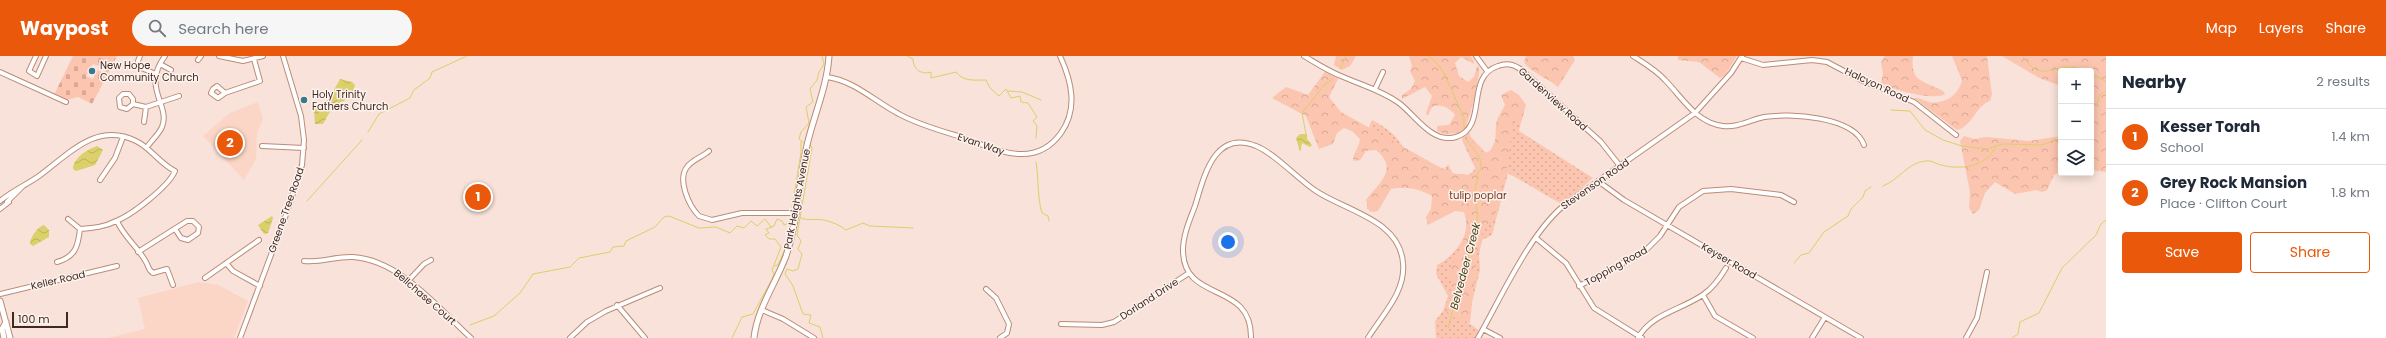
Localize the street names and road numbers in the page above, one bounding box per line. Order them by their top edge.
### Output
street label: Gardenview Road [1515,64,1591,134]
street label: Halcyon Road [1842,64,1912,106]
street label: Evan Way [956,129,1007,159]
street label: Park Heights Avenue [780,148,814,250]
street label: Stevenson Road [1558,155,1632,213]
street label: Greene Tree Road [264,165,308,255]
street label: Keyser Road [1699,239,1759,283]
street label: Topping Road [1582,243,1650,289]
street label: Keller Road [29,266,87,294]
street label: Bellchase Court [390,266,460,329]
street label: Dorland Drive [1117,274,1181,324]

